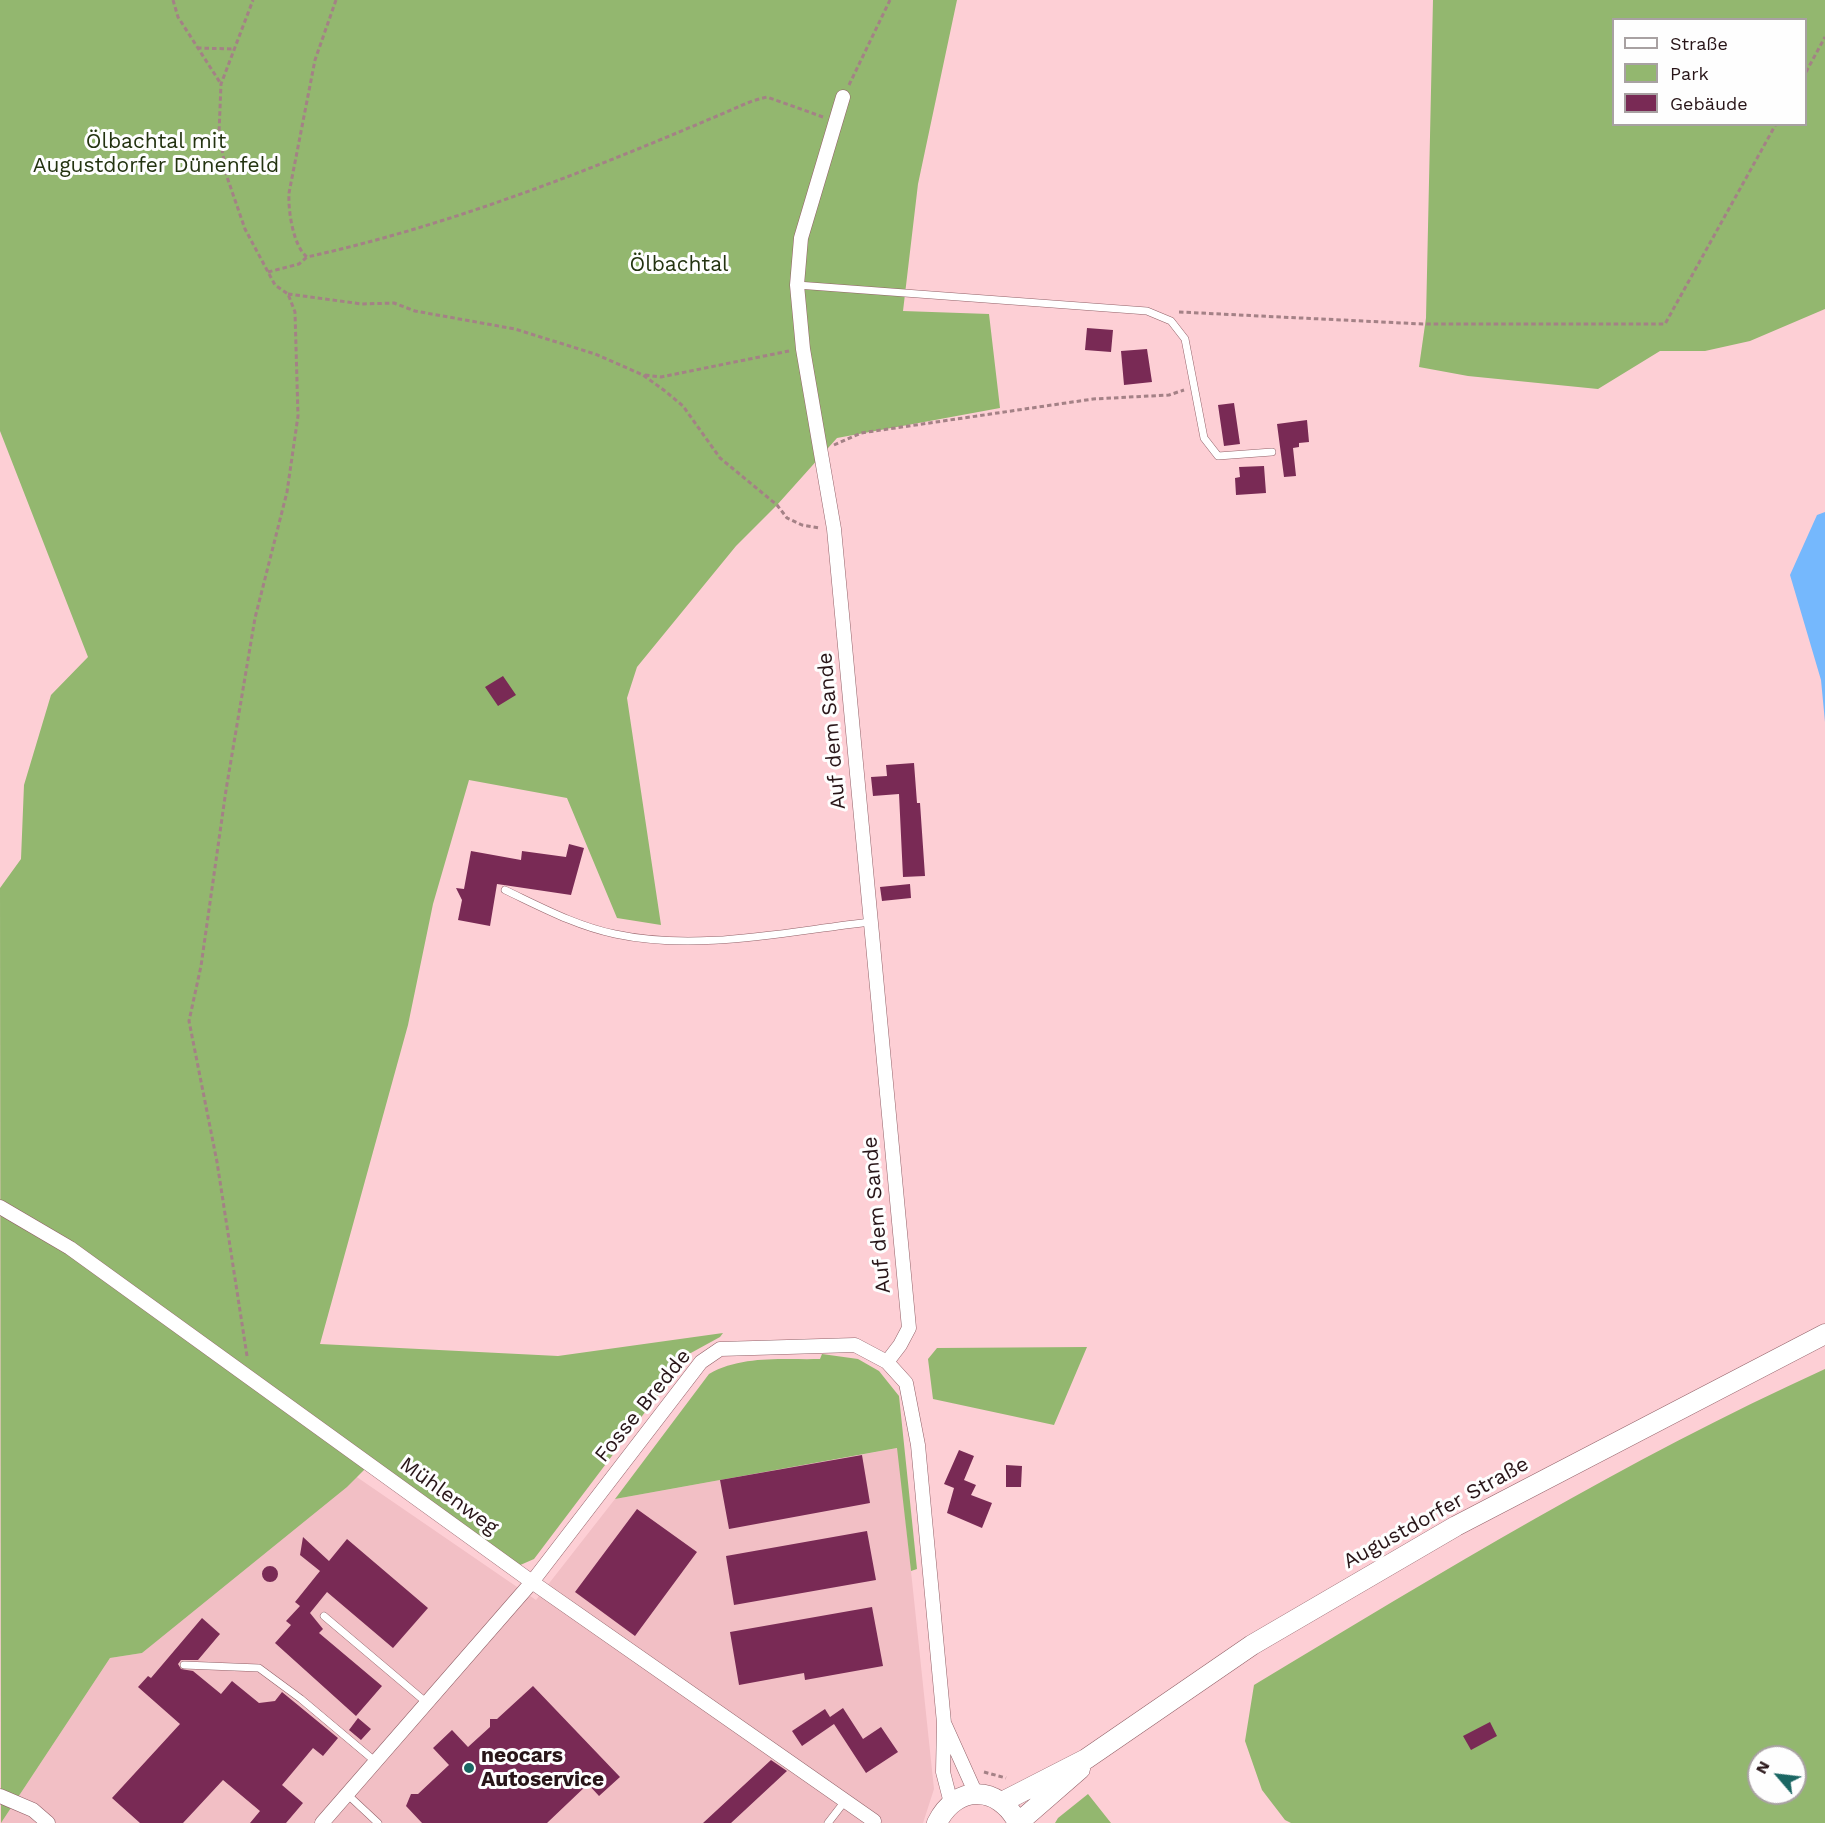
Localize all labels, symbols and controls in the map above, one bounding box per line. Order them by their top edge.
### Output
legend [1612,18,1807,126]
text: Straße [1670,33,1728,54]
text: Park [1670,63,1709,84]
text: Gebäude [1670,93,1748,114]
park label: Ölbachtal mit Augustdorfer Dünenfeld [33,129,279,179]
park label: Ölbachtal [630,252,728,278]
street label: Auf dem Sande [813,651,851,811]
street label: Auf dem Sande [858,1135,896,1295]
street label: Fosse Bredde [590,1344,696,1468]
street label: Augustdorfer Straße [1339,1451,1533,1575]
street label: Mühlenweg [395,1452,503,1540]
place label: neocars Autoservice [481,1743,604,1793]
north arrow [1747,1745,1807,1805]
text: N [1751,1758,1774,1777]
marker: neocars Autoservice [462,1761,476,1775]

